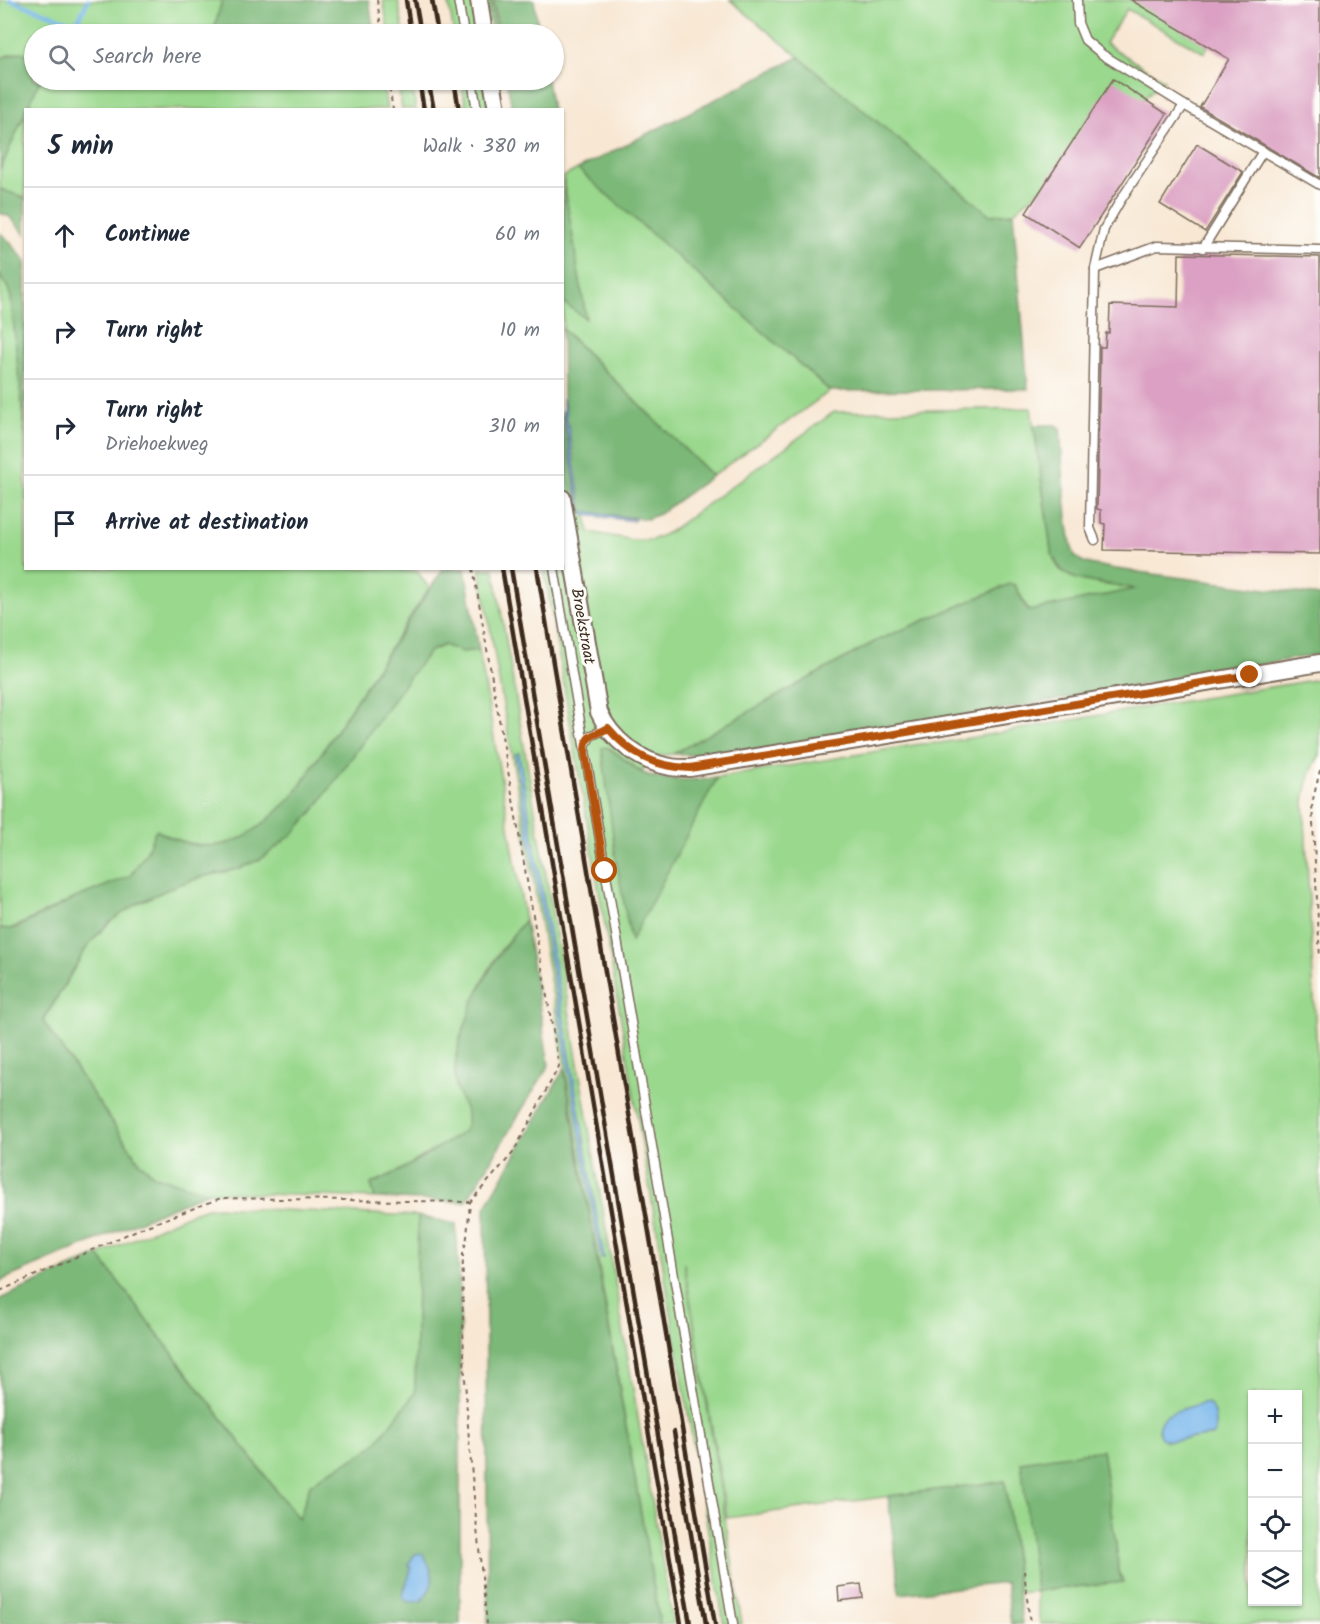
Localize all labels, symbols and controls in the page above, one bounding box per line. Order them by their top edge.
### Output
search box [24,24,564,90]
text: Search here [93,40,201,75]
icon: search [45,41,78,74]
text: 5 min [48,126,114,168]
text: Walk · 380 m [423,131,540,163]
text: Continue [105,218,190,253]
icon: ahead [48,219,81,252]
text: 60 m [495,219,540,251]
text: Turn right [105,314,203,349]
icon: right [48,315,81,348]
text: 10 m [500,315,540,347]
text: Turn right [105,394,203,429]
icon: right [48,411,81,444]
text: 310 m [488,411,540,443]
text: Driehoekweg [105,429,208,461]
text: Arrive at destination [105,506,308,541]
icon: arrive [48,507,81,540]
street label: Broekstraat [564,586,602,667]
route end [1236,661,1262,687]
route start [591,857,617,883]
map controls [1248,1390,1302,1606]
button: + [1248,1390,1302,1444]
button: − [1248,1444,1302,1498]
button: locate [1248,1498,1302,1552]
button: layers [1248,1552,1302,1606]

